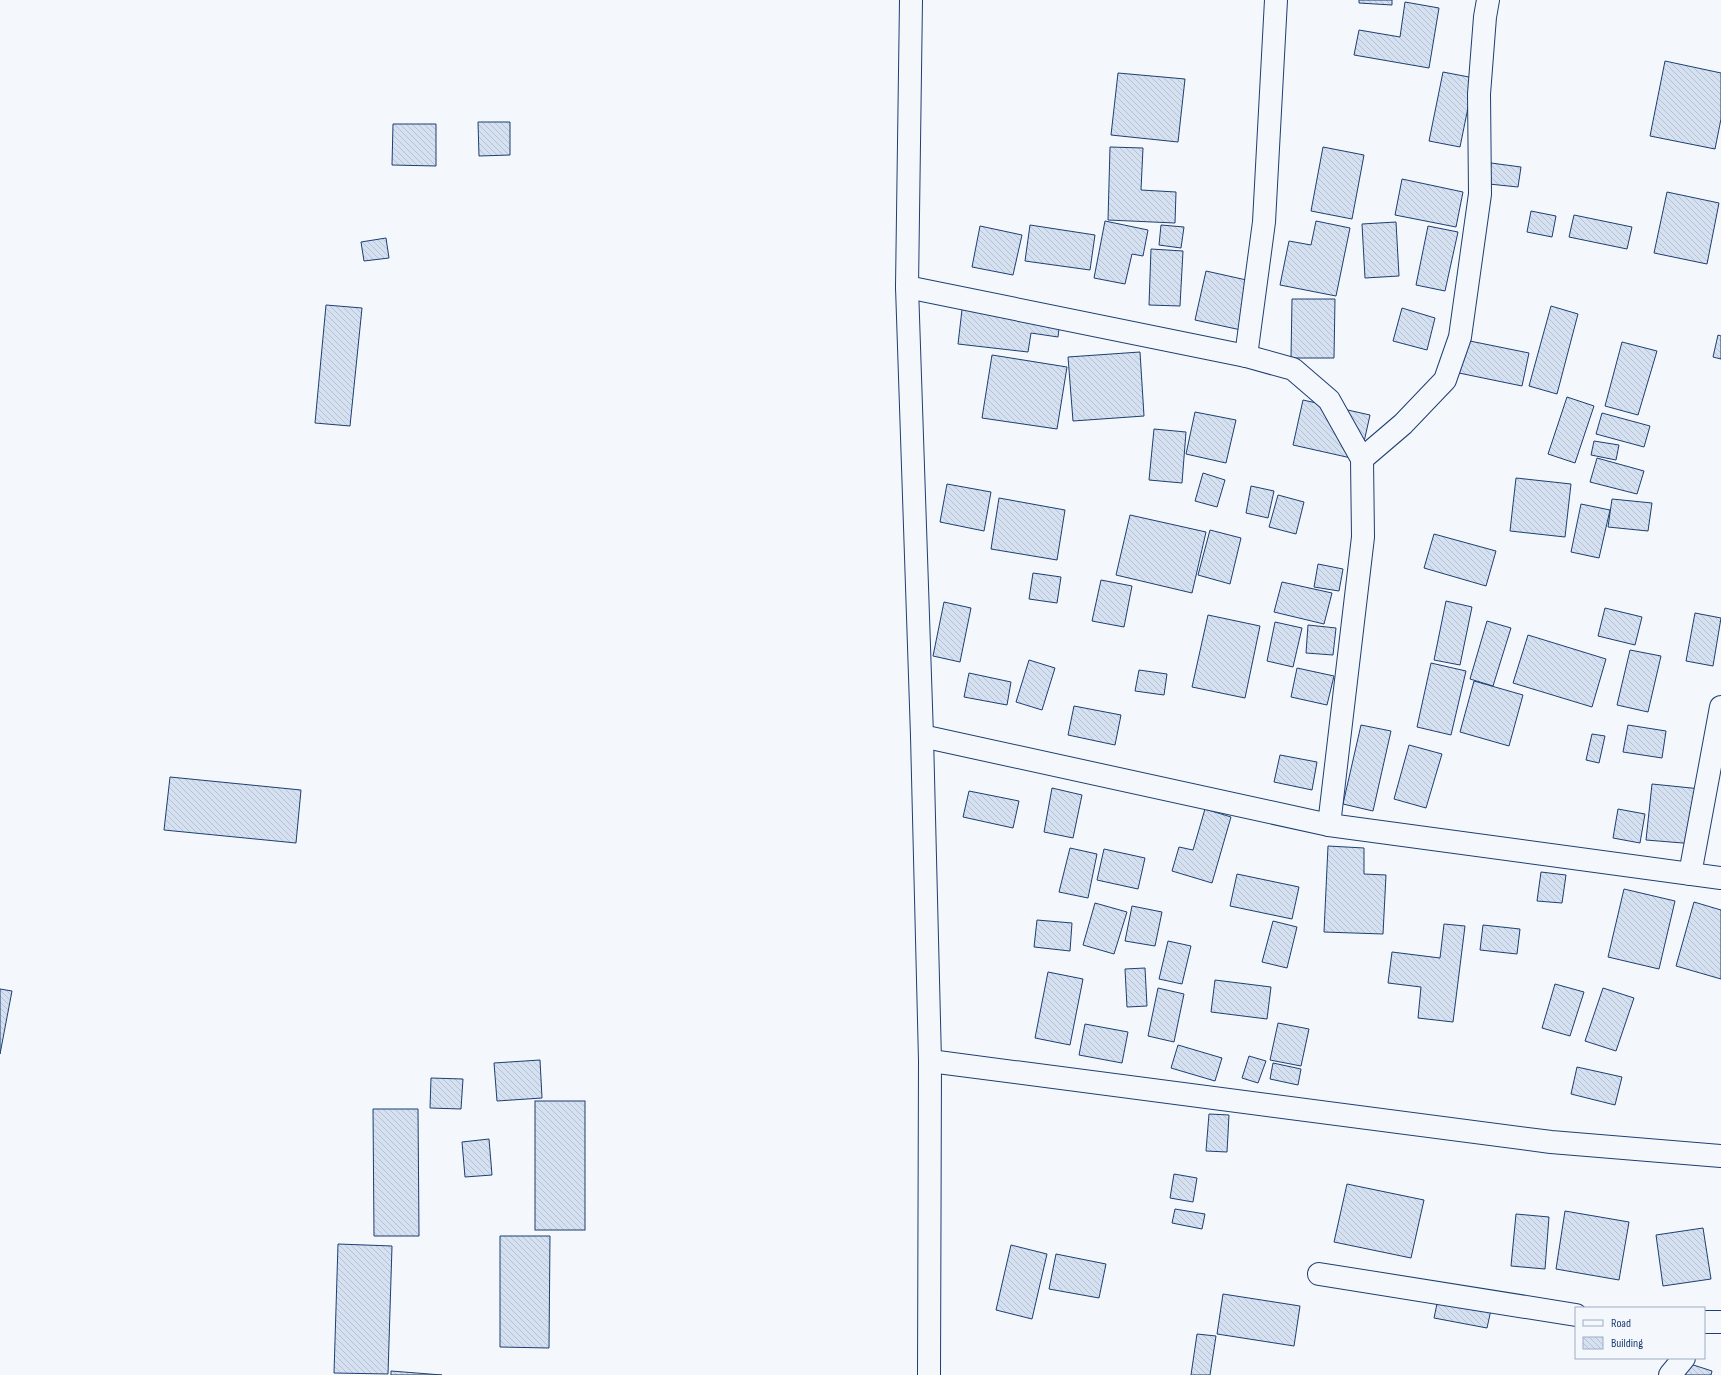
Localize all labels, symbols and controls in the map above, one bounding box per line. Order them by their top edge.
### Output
legend [1575,1307,1705,1359]
text: Road [1611,1316,1631,1331]
text: Building [1611,1336,1643,1351]

